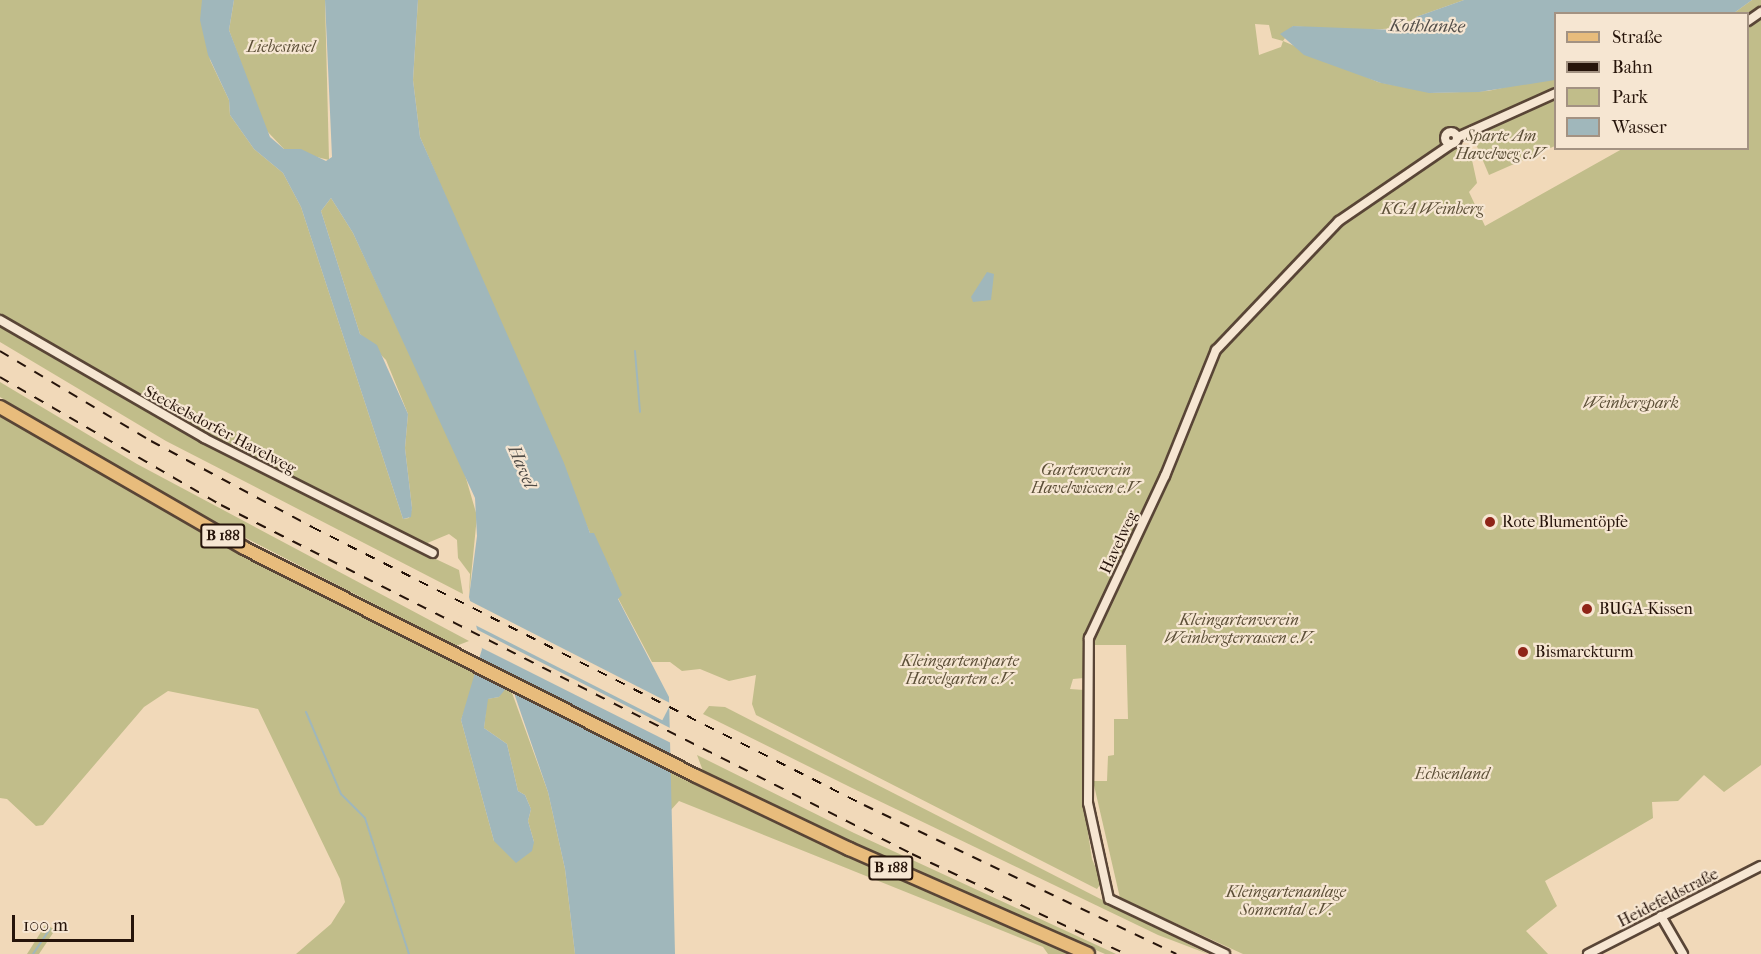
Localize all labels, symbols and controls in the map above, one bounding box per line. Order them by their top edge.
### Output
legend [1554,12,1749,150]
water label: Kothlanke [1389,16,1465,38]
text: Straße [1612,27,1662,48]
park label: Liebesinsel [247,37,315,57]
text: Bahn [1612,57,1653,78]
text: Park [1612,87,1648,108]
text: Wasser [1612,117,1667,138]
park label: Sparte Am Havelweg e.V. [1456,126,1546,164]
park label: KGA Weinberg [1381,199,1483,219]
street label: Steckelsdorfer Havelweg [141,382,299,478]
park label: Weinbergpark [1583,393,1679,413]
water label: Havel [502,442,540,492]
park label: Gartenverein Havelwiesen e.V. [1031,460,1141,498]
street label: Havelweg [1096,507,1142,577]
place label: Rote Blumentöpfe [1502,512,1628,532]
marker: Rote Blumentöpfe [1483,515,1497,529]
road number: B 188 [199,524,247,548]
place label: BUGA-Kissen [1599,599,1693,619]
marker: BUGA-Kissen [1580,602,1594,616]
park label: Kleingartenverein Weinbergterrassen e.V. [1164,610,1314,648]
place label: Bismarckturm [1535,642,1634,662]
marker: Bismarckturm [1516,645,1530,659]
park label: Kleingartensparte Havelgarten e.V. [901,651,1019,689]
park label: Echsenland [1415,764,1489,784]
road number: B 188 [867,856,915,880]
street label: Heidefeldstraße [1615,864,1721,932]
park label: Kleingartenanlage Sonnental e.V. [1226,882,1346,920]
scale bar [15,903,136,941]
text: 100 m [23,915,68,936]

